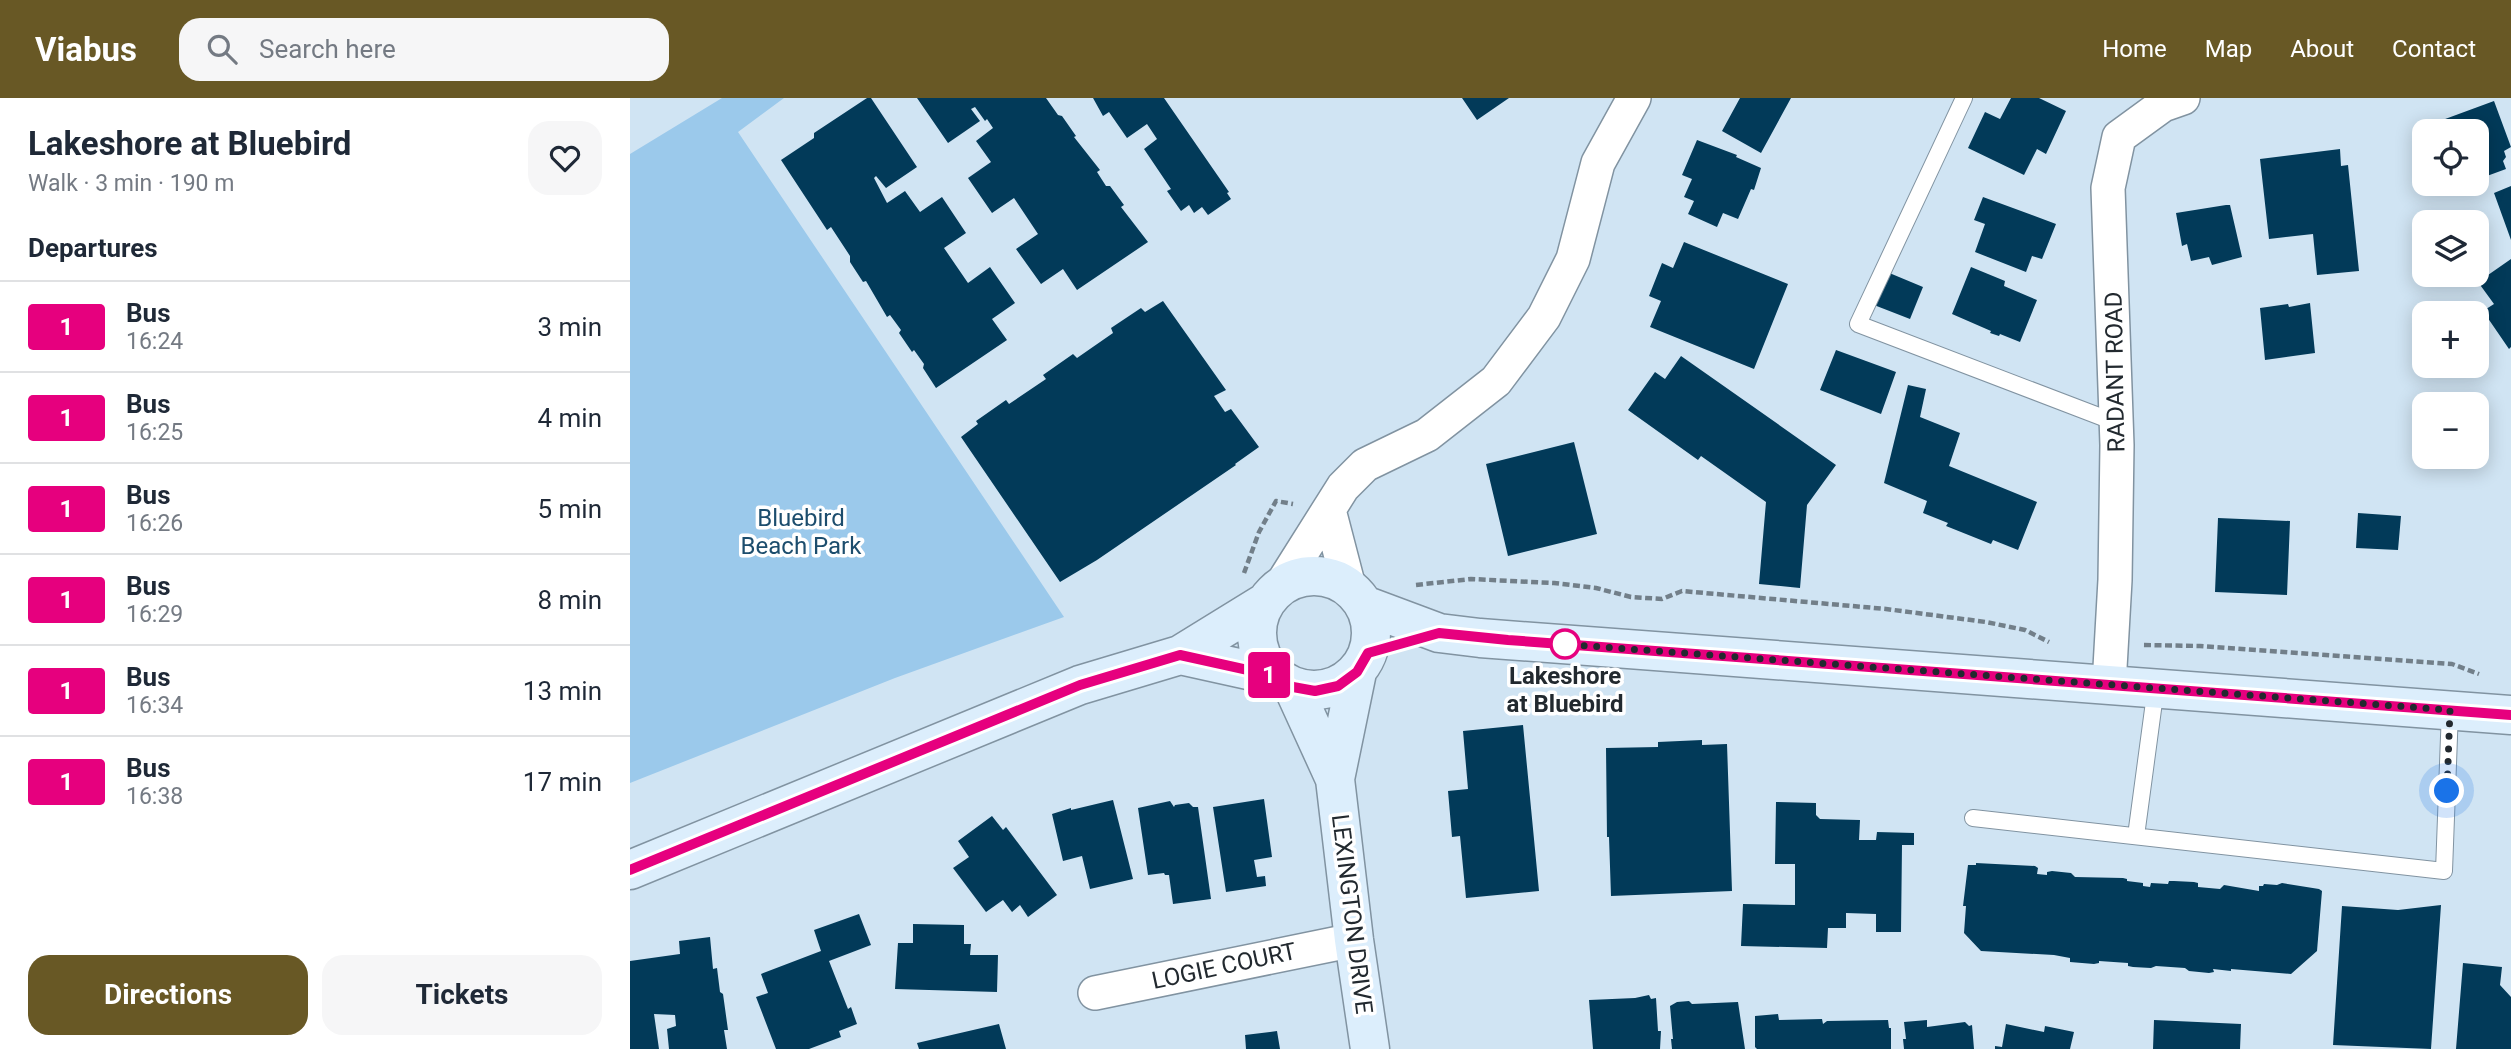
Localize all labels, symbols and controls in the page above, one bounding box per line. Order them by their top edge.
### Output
search box [179,18,669,81]
text: Viabus [35,30,137,69]
icon: search [203,30,241,68]
text: Search here [259,34,396,64]
text: Home [2102,35,2167,63]
text: Map [2205,35,2252,63]
text: About [2290,35,2354,63]
text: Contact [2392,35,2476,63]
map controls [2412,119,2489,469]
button: locate [2412,119,2489,196]
button: heart [528,121,602,195]
text: Lakeshore at Bluebird [28,124,351,163]
text: Walk · 3 min · 190 m [28,170,234,197]
button: layers [2412,210,2489,287]
text: Departures [28,233,158,263]
street label: RADANT ROAD [2100,291,2130,453]
text: Bus [126,298,171,328]
button: + [2412,301,2489,378]
text: 3 min [537,312,602,342]
text: 1 [60,313,73,341]
text: 16:24 [126,328,183,355]
text: Bus [126,389,171,419]
button: − [2412,392,2489,469]
text: 4 min [537,403,602,433]
text: 1 [60,404,73,432]
text: 16:25 [126,419,183,446]
text: Bus [126,480,171,510]
text: 5 min [537,494,602,524]
text: 1 [60,495,73,523]
park label: Bluebird Beach Park [741,504,862,560]
text: 16:26 [126,510,183,537]
text: Bus [126,571,171,601]
text: 8 min [537,585,602,615]
text: 1 [60,586,73,614]
text: 16:29 [126,601,183,628]
marker: Lakeshore at Bluebird [1550,629,1580,659]
line badge: 1 [1246,652,1292,698]
text: 1 [1262,661,1276,689]
text: Bus [126,662,171,692]
place label: Lakeshore at Bluebird [1507,662,1623,718]
text: 13 min [523,676,602,706]
text: 1 [60,677,73,705]
text: 16:34 [126,692,183,719]
text: Bus [126,753,171,783]
text: 17 min [523,767,602,797]
text: 1 [60,768,73,796]
your location [2429,773,2464,808]
text: 16:38 [126,783,183,810]
street label: LEXINGTON DRIVE [1326,812,1378,1016]
street label: LOGIE COURT [1149,937,1299,995]
button: Directions [28,955,308,1035]
button: Tickets [322,955,602,1035]

